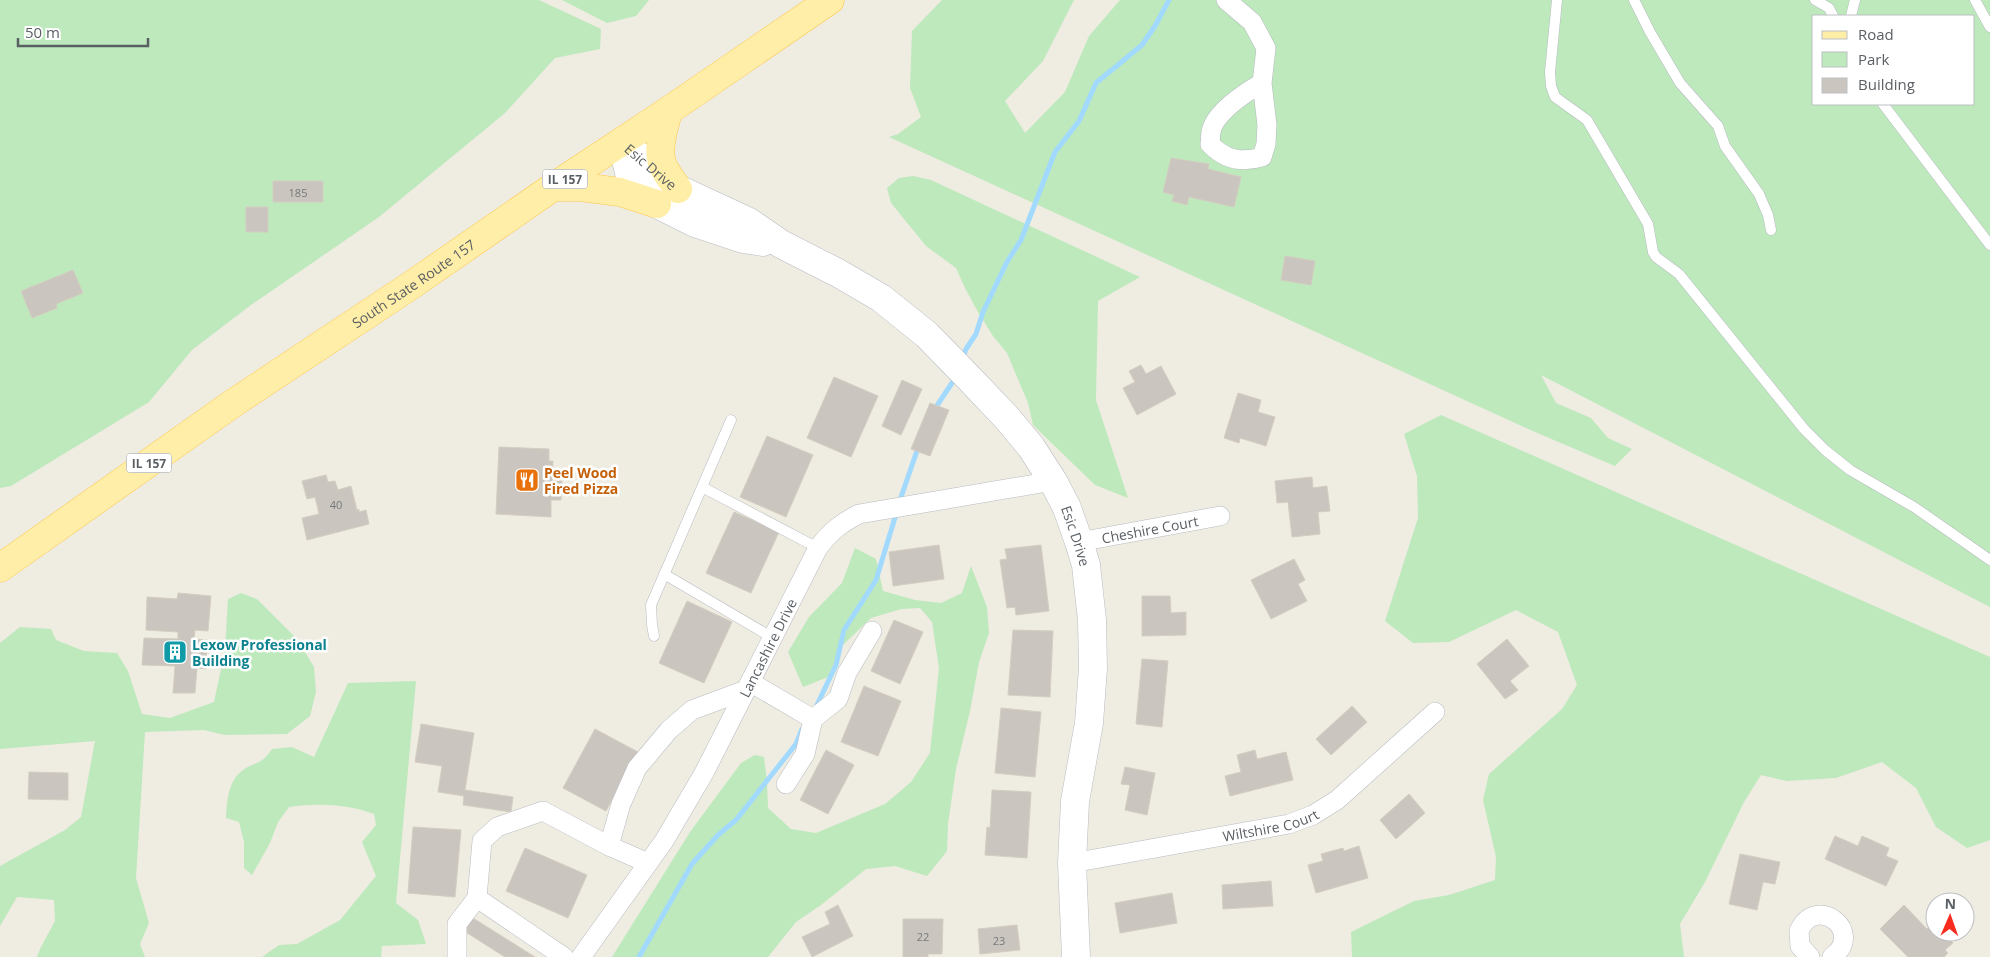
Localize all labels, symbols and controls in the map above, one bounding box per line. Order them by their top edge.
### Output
scale bar [18,15,148,47]
legend [1812,15,1975,105]
text: 50 m [25,22,60,42]
text: Road [1858,24,1894,44]
text: Park [1858,49,1889,69]
text: Building [1858,74,1915,94]
street label: Esic Drive [621,139,681,194]
road number: IL 157 [542,170,588,188]
house number: 185 [289,185,307,200]
street label: South State Route 157 [348,234,479,332]
road number: IL 157 [126,453,172,472]
place label: Peel Wood Fired Pizza [544,463,618,498]
restaurant icon: Peel Wood Fired Pizza [514,467,540,493]
house number: 40 [330,497,342,512]
street label: Esic Drive [1057,503,1095,568]
street label: Cheshire Court [1100,511,1200,547]
street label: Lancashire Drive [734,595,801,700]
place label: Lexow Professional Building [192,635,327,670]
building icon: Lexow Professional Building [162,639,188,665]
street label: Wiltshire Court [1221,804,1322,845]
north arrow [1925,892,1975,942]
text: N [1944,894,1956,913]
house number: 22 [917,929,929,944]
house number: 23 [993,933,1005,948]

